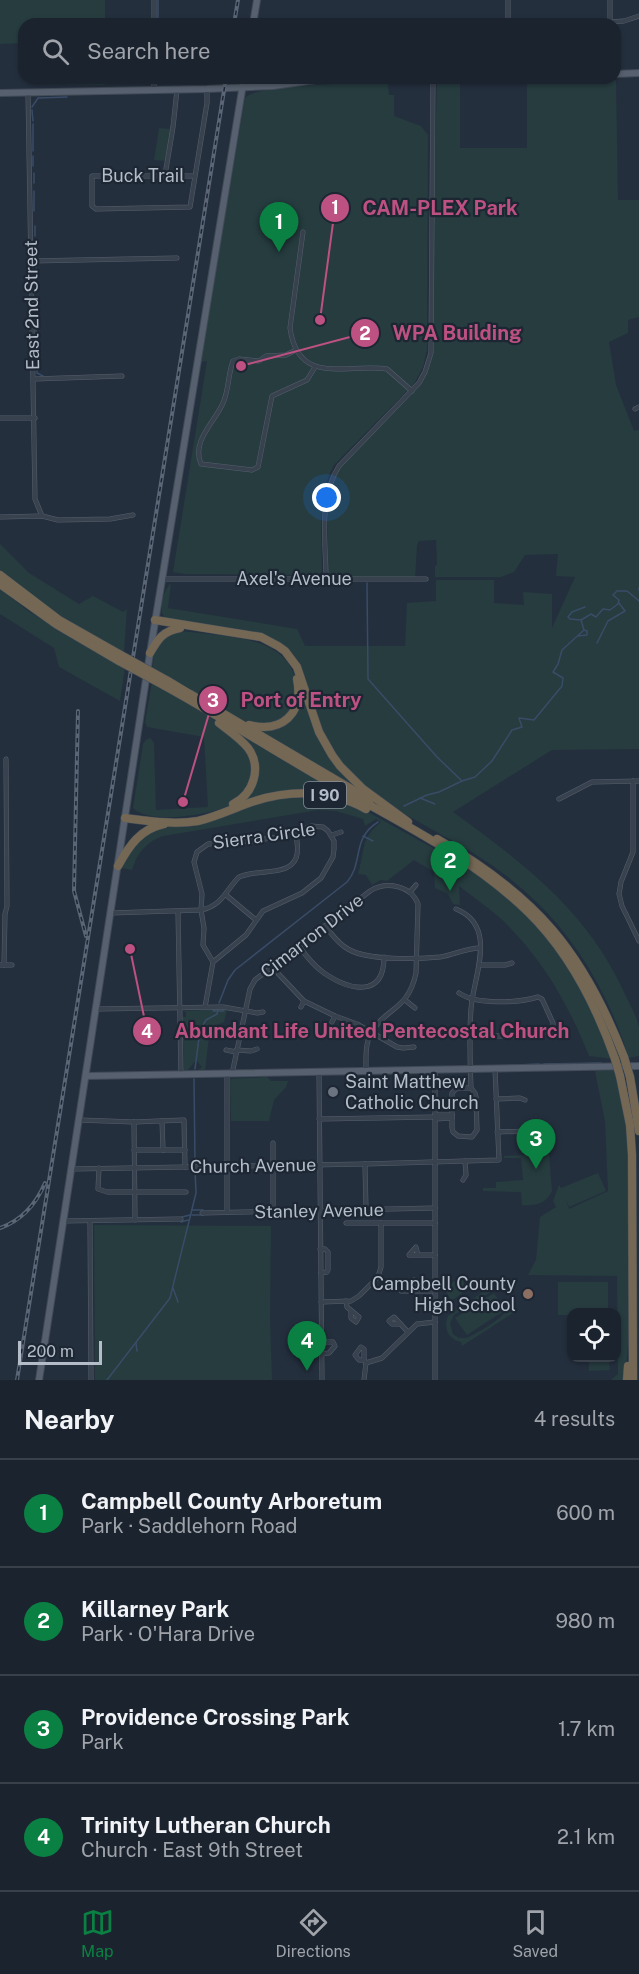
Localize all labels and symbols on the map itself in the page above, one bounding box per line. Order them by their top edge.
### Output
street label: Buck Trail [101,165,185,186]
callout: CAM-PLEX Park [320,189,529,227]
text: CAM-PLEX Park [362,196,518,220]
text: 1 [331,197,339,218]
pin: 1 [260,202,298,252]
street label: East 2nd Street [20,240,43,370]
callout: WPA Building [350,314,533,352]
text: WPA Building [392,321,522,345]
text: 2 [359,323,371,344]
your location [312,483,341,512]
street label: Axel's Avenue [236,568,352,589]
callout: Port of Entry [198,681,373,719]
text: Port of Entry [241,688,361,712]
text: 3 [207,690,219,711]
road number: I 90 [304,782,346,808]
street label: Sierra Circle [211,818,317,853]
pin: 2 [430,842,470,891]
street label: Cimarron Drive [256,889,367,982]
callout: Abundant Life United Pentecostal Church [132,1012,581,1050]
text: Abundant Life United Pentecostal Church [175,1019,569,1043]
text: 4 [141,1021,153,1042]
place label: Saint Matthew Catholic Church [345,1071,479,1113]
marker: Saint Matthew Catholic Church [326,1085,340,1099]
pin: 3 [516,1120,556,1169]
street label: Church Avenue [190,1154,316,1177]
street label: Stanley Avenue [254,1199,384,1222]
place label: Campbell County High School [372,1273,516,1315]
marker: Campbell County High School [521,1287,535,1301]
pin: 4 [288,1322,326,1371]
scale bar [18,1338,102,1366]

